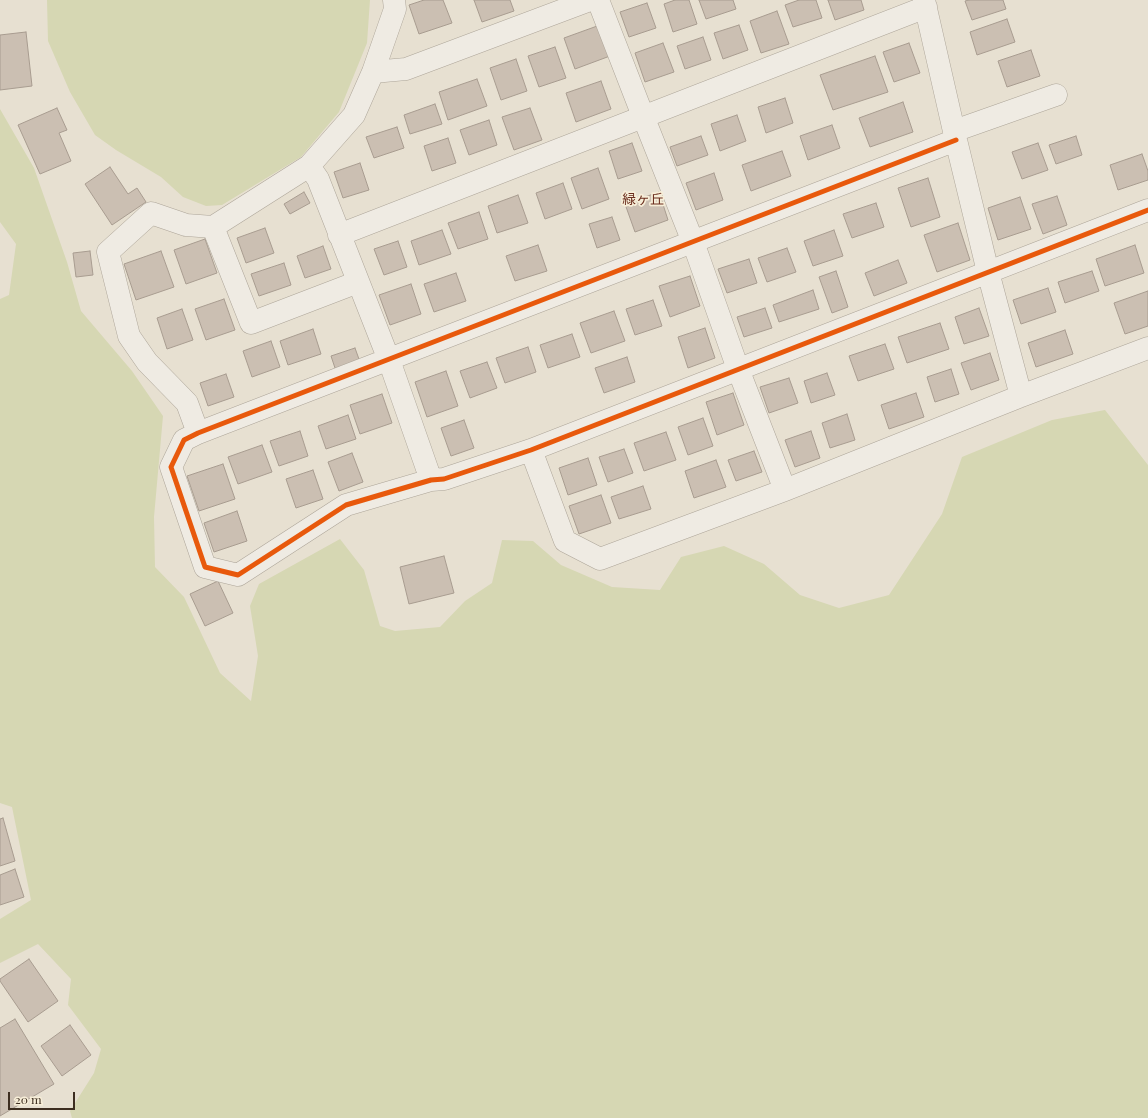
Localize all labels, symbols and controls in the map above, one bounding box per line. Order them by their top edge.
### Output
district label: 緑ヶ丘 [622,192,664,208]
scale bar [10,1084,77,1110]
text: 20 m [15,1091,42,1107]

